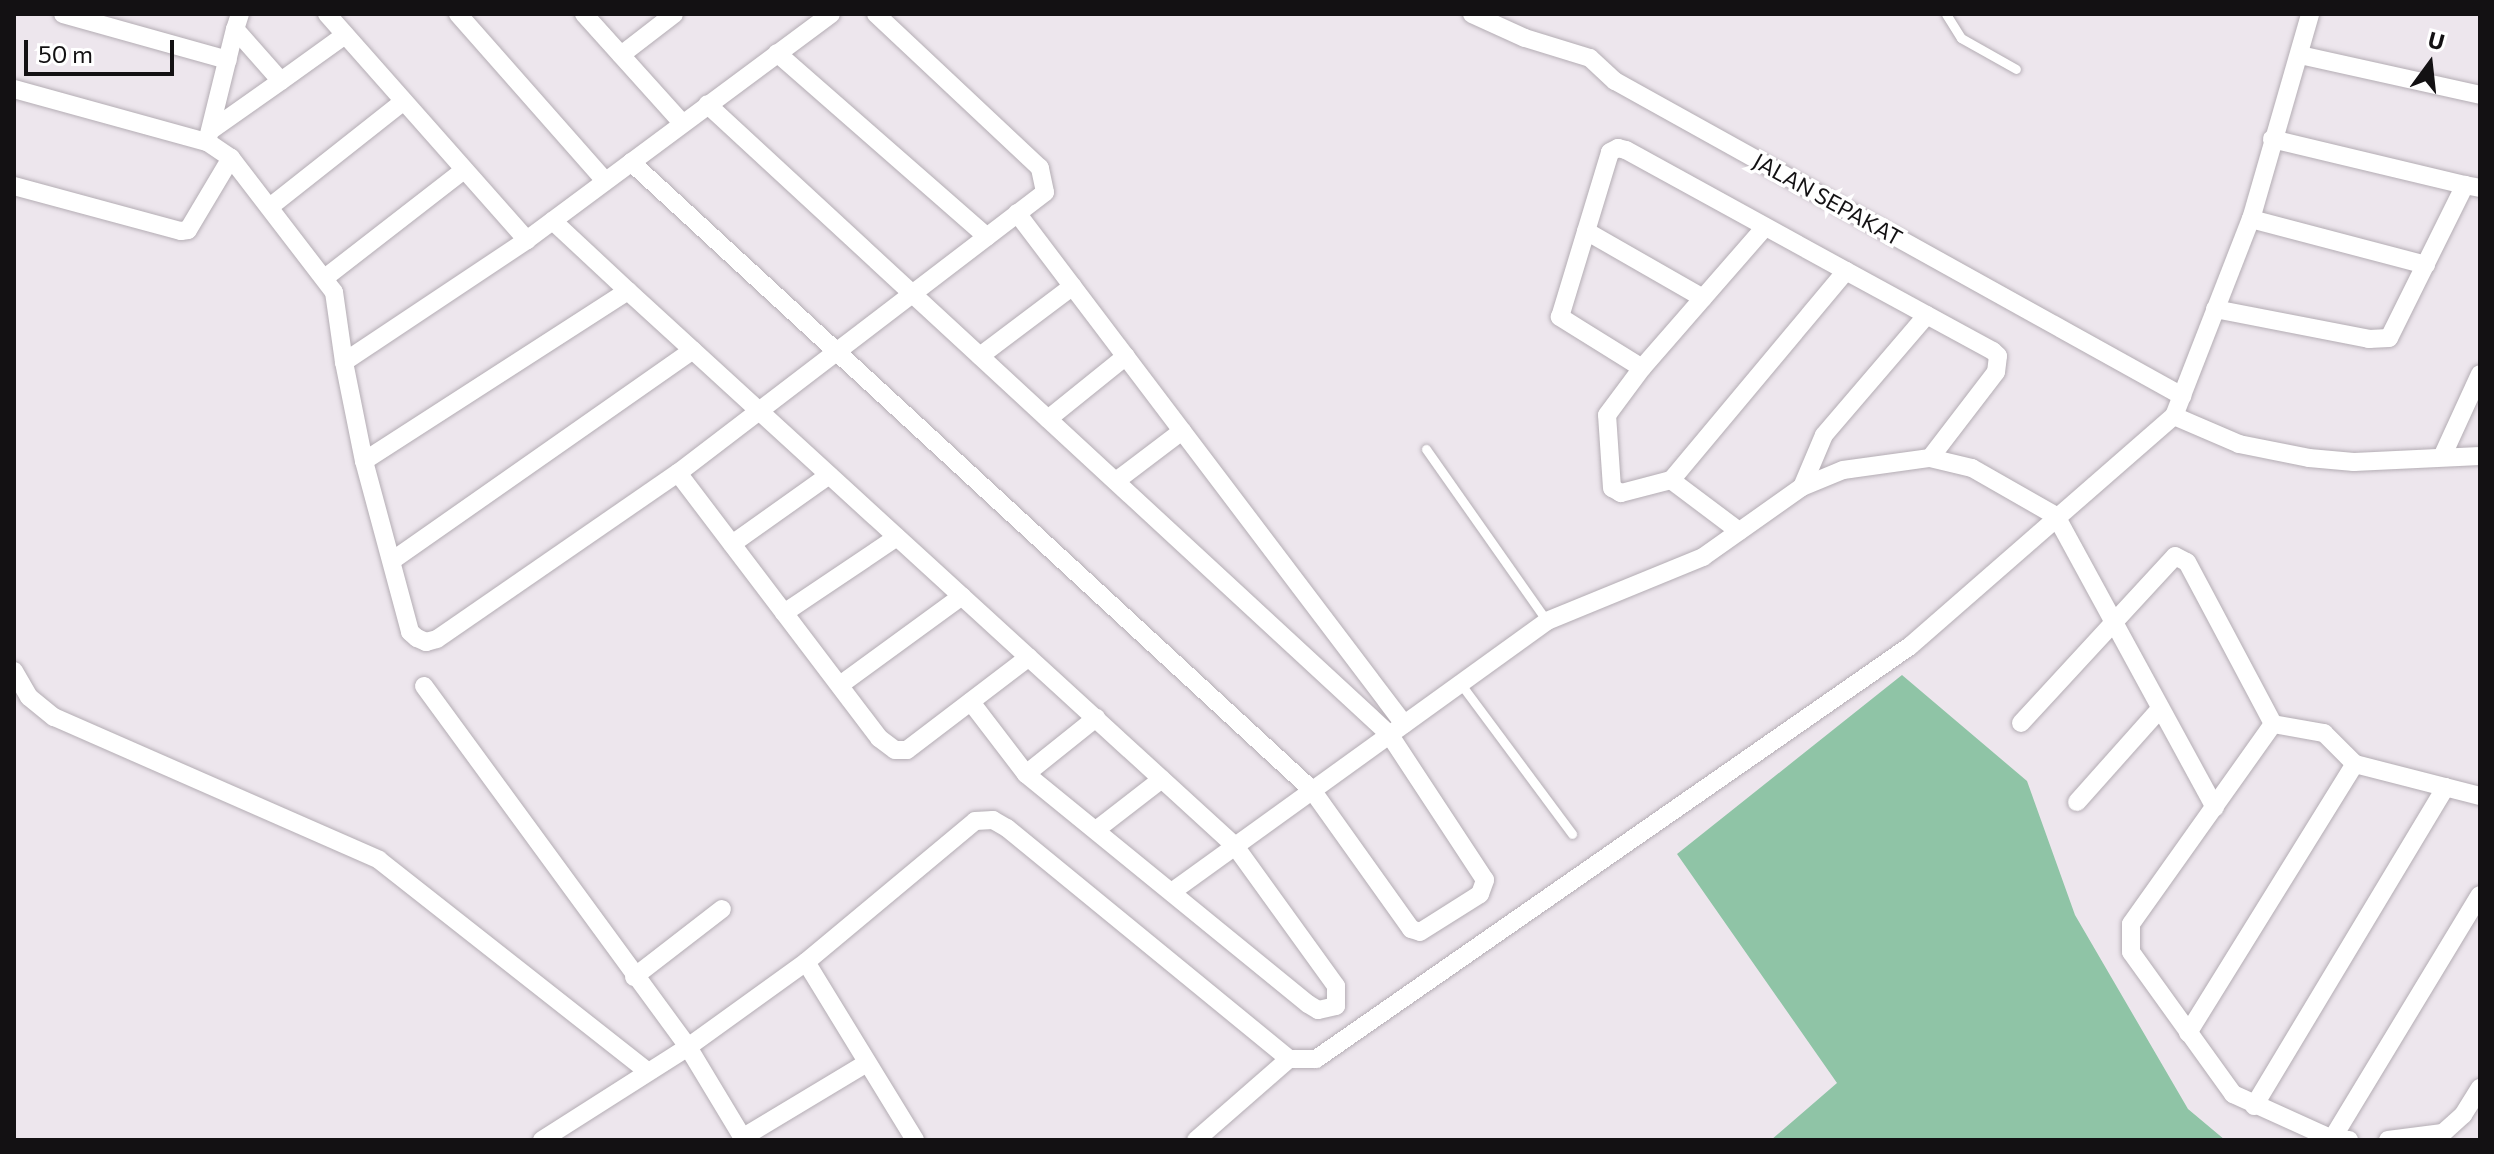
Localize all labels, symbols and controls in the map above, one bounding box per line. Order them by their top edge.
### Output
scale bar [28,24,178,74]
north arrow [2390,24,2470,104]
text: U [2425,25,2448,55]
text: 50 m [38,39,93,68]
street label: JALAN SEPAKAT [1749,147,1907,251]

